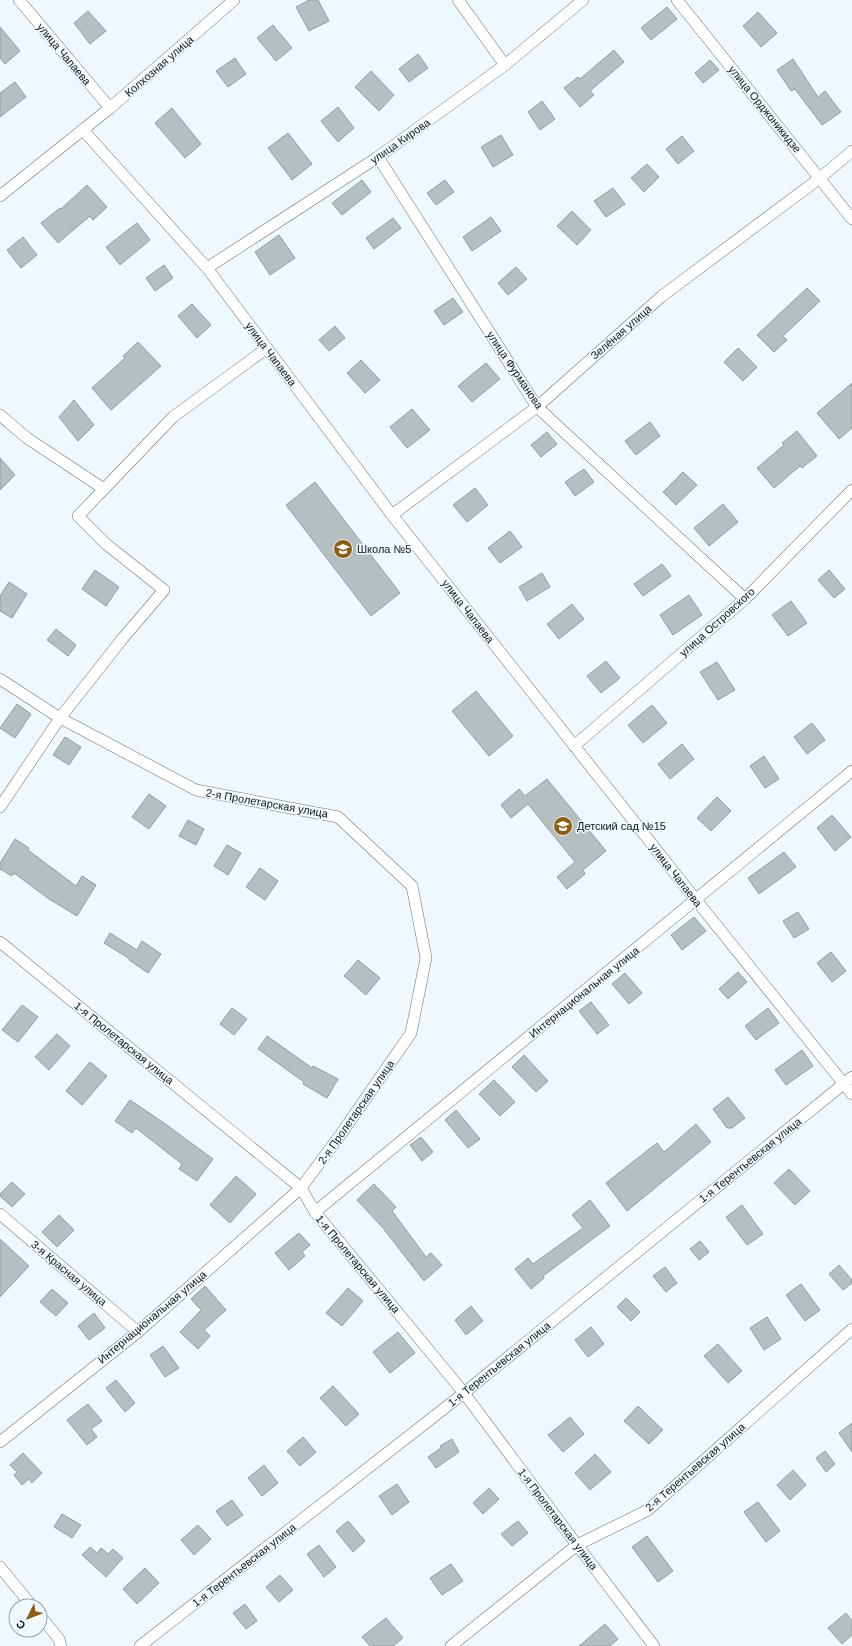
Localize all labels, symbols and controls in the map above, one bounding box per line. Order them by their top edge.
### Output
street label: улица Чапаева [35,21,94,88]
street label: Колхозная улица [122,32,196,99]
street label: улица Орджоникидзе [726,63,804,155]
street label: улица Кирова [368,116,433,166]
street label: Зелёная улица [588,302,654,362]
street label: улица Чапаева [243,320,299,389]
street label: улица Фурманова [485,329,546,412]
school or university icon: Школа №5 [332,538,354,560]
place label: Школа №5 [357,543,411,555]
street label: улица Чапаева [440,577,497,646]
street label: улица Островского [677,585,757,659]
street label: 2-я Пролетарская улица [205,786,330,820]
school or university icon: Детский сад №15 [552,815,574,837]
place label: Детский сад №15 [577,820,666,832]
street label: улица Чапаева [648,841,705,910]
street label: Интернациональная улица [527,943,642,1040]
street label: 1-я Пролетарская улица [72,999,177,1087]
street label: 2-я Пролетарская улица [316,1057,397,1166]
street label: 1-я Терентьевская улица [697,1115,804,1205]
street label: 1-я Пролетарская улица [314,1213,403,1316]
street label: 3-я Красная улица [29,1238,110,1308]
street label: Интернациональная улица [95,1268,209,1366]
street label: 1-я Терентьевская улица [446,1319,553,1409]
street label: 2-я Терентьевская улица [643,1420,748,1513]
street label: 1-я Пролетарская улица [516,1466,601,1573]
street label: 1-я Терентьевская улица [190,1520,299,1609]
north arrow [8,1598,48,1638]
text: С [14,1618,28,1632]

